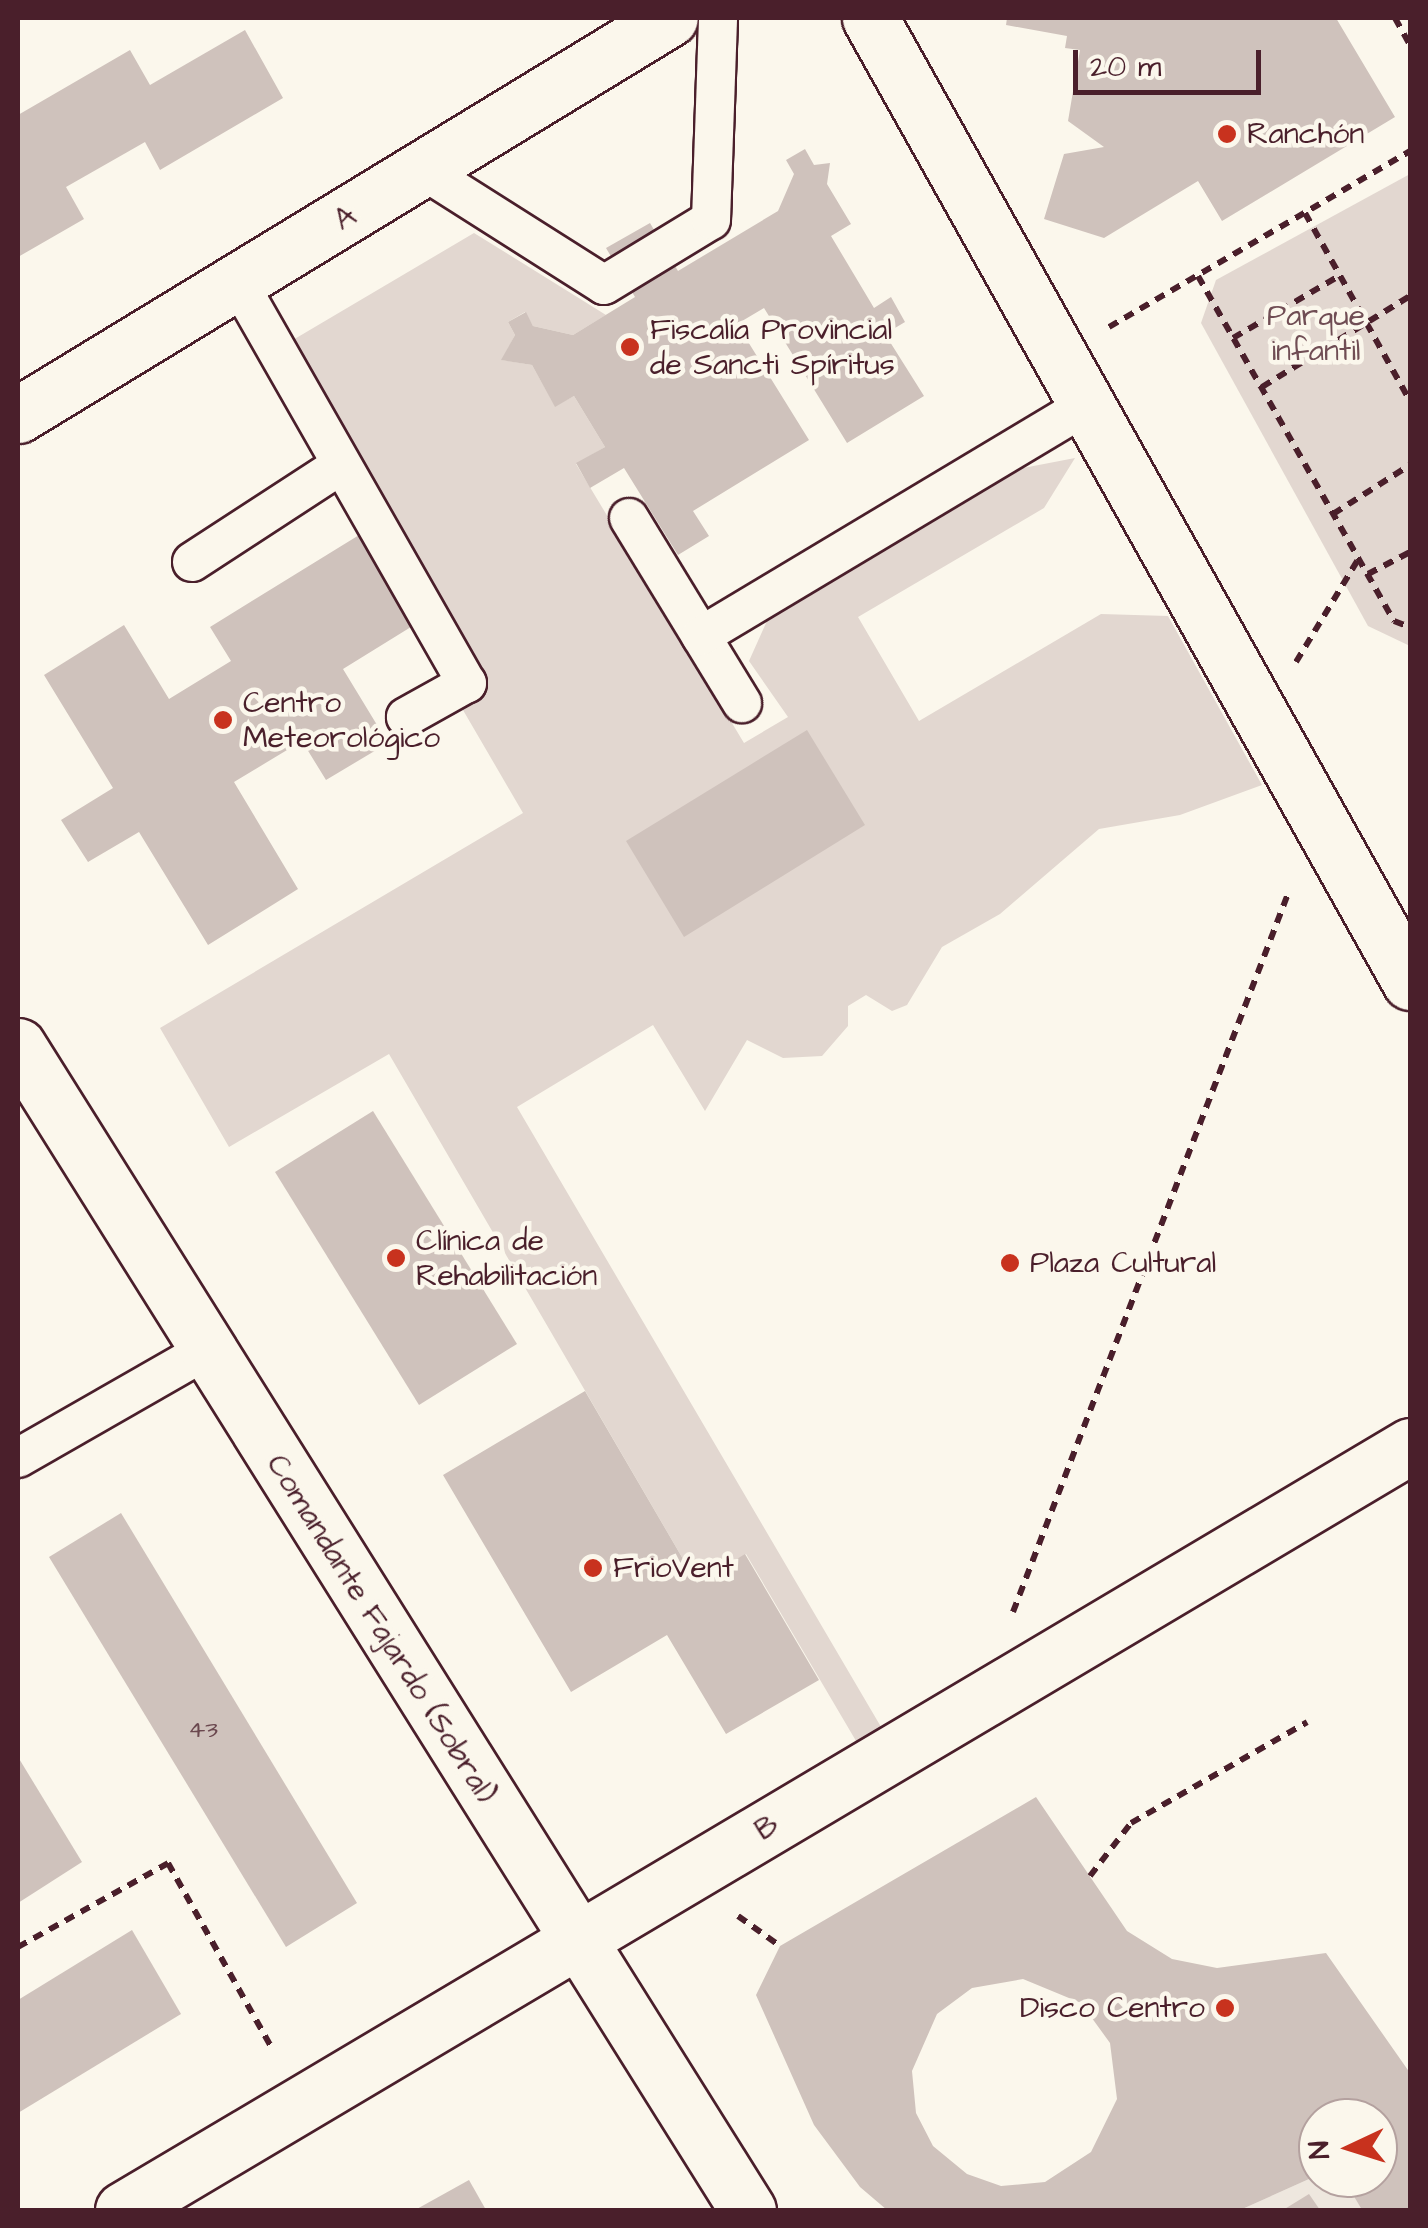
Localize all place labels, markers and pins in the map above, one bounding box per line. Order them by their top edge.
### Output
place label: Ranchón [1247,116,1364,152]
marker: Ranchón [1216,123,1238,145]
place label: Fiscalía Provincial de Sancti Spíritus [650,312,895,382]
marker: Fiscalía Provincial de Sancti Spíritus [619,336,641,358]
place label: Centro Meteorológico [243,685,440,756]
marker: Centro Meteorológico [212,709,234,731]
place label: Clínica de Rehabilitación [416,1223,597,1294]
place label: Plaza Cultural [1030,1245,1216,1281]
marker: Clínica de Rehabilitación [385,1247,407,1269]
marker: Plaza Cultural [999,1252,1021,1274]
place label: FrioVent [613,1550,734,1586]
marker: FrioVent [582,1557,604,1579]
place label: Disco Centro [1020,1990,1205,2026]
marker: Disco Centro [1214,1997,1236,2019]

